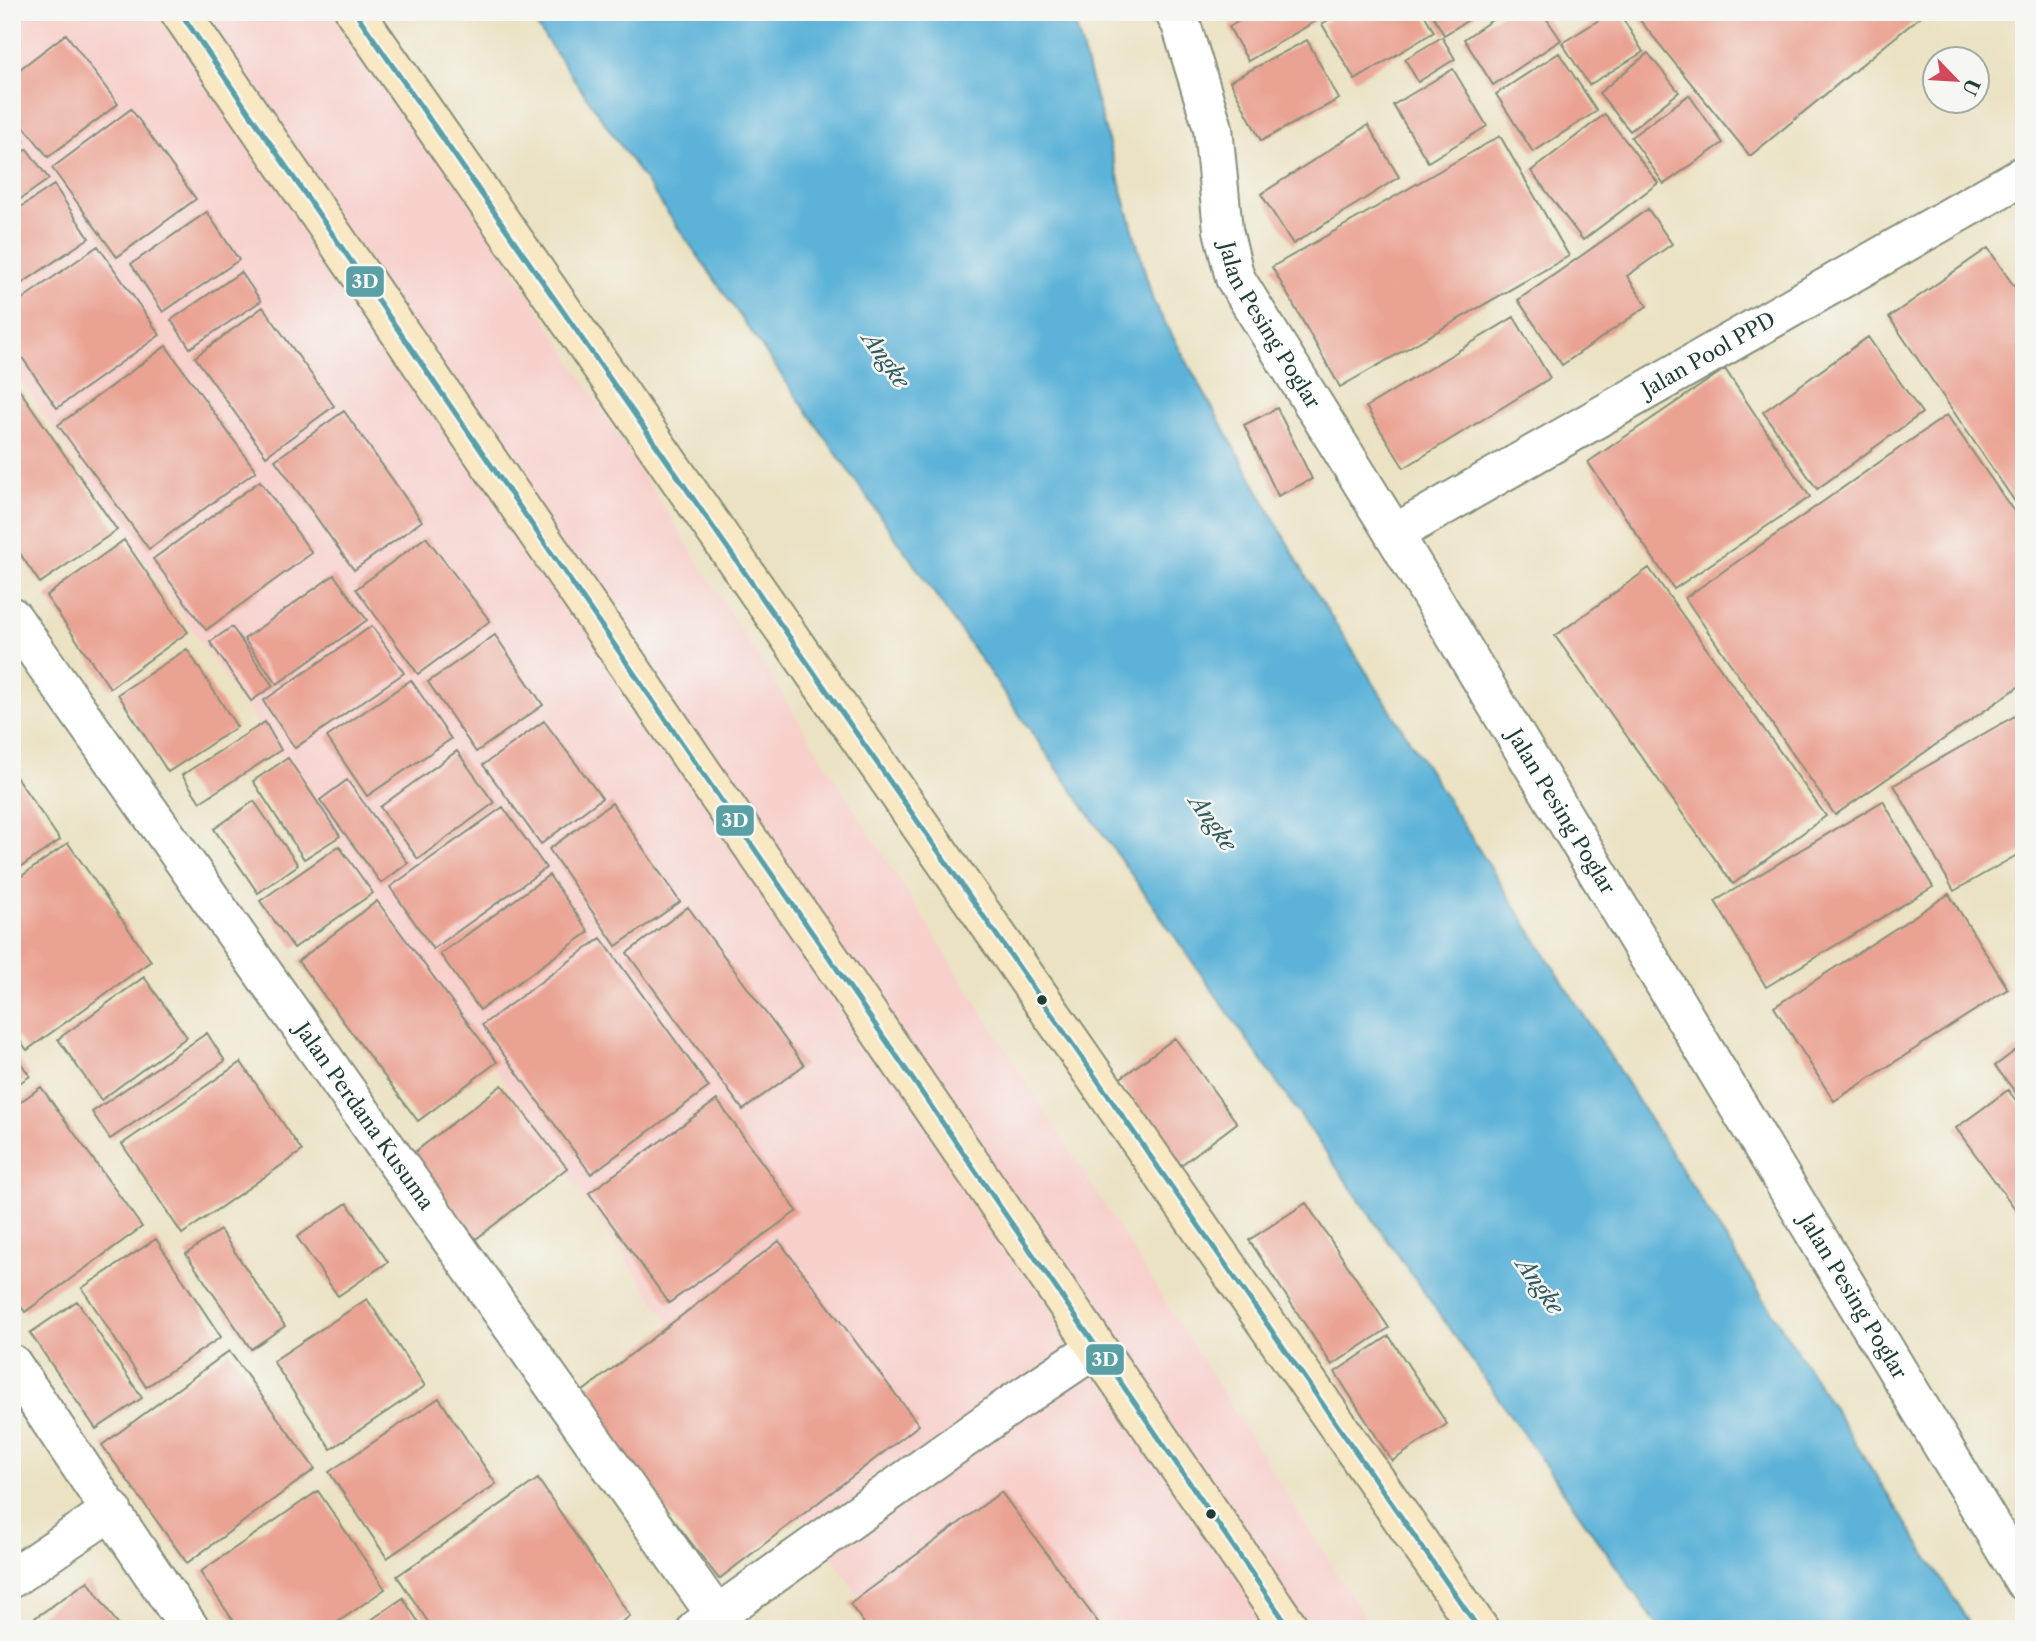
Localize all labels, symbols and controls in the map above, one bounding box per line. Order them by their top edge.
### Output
north arrow [1920,46,1990,116]
text: U [1957,75,1985,99]
street label: Jalan Pesing Poglar [1214,236,1326,413]
line badge: 3D [345,265,385,298]
text: 3D [351,270,379,293]
street label: Jalan Pool PPD [1634,306,1780,404]
water label: Angke [855,324,916,395]
street label: Jalan Pesing Poglar [1501,722,1621,899]
water label: Angke [1182,787,1243,858]
line badge: 3D [715,804,755,837]
text: 3D [721,809,749,832]
unlabelled marker [1035,993,1049,1007]
street label: Jalan Perdana Kusuma [288,1015,440,1215]
street label: Jalan Pesing Poglar [1792,1207,1913,1384]
water label: Angke [1509,1250,1570,1321]
line badge: 3D [1085,1343,1125,1376]
text: 3D [1091,1348,1119,1371]
unlabelled marker [1204,1507,1218,1521]

